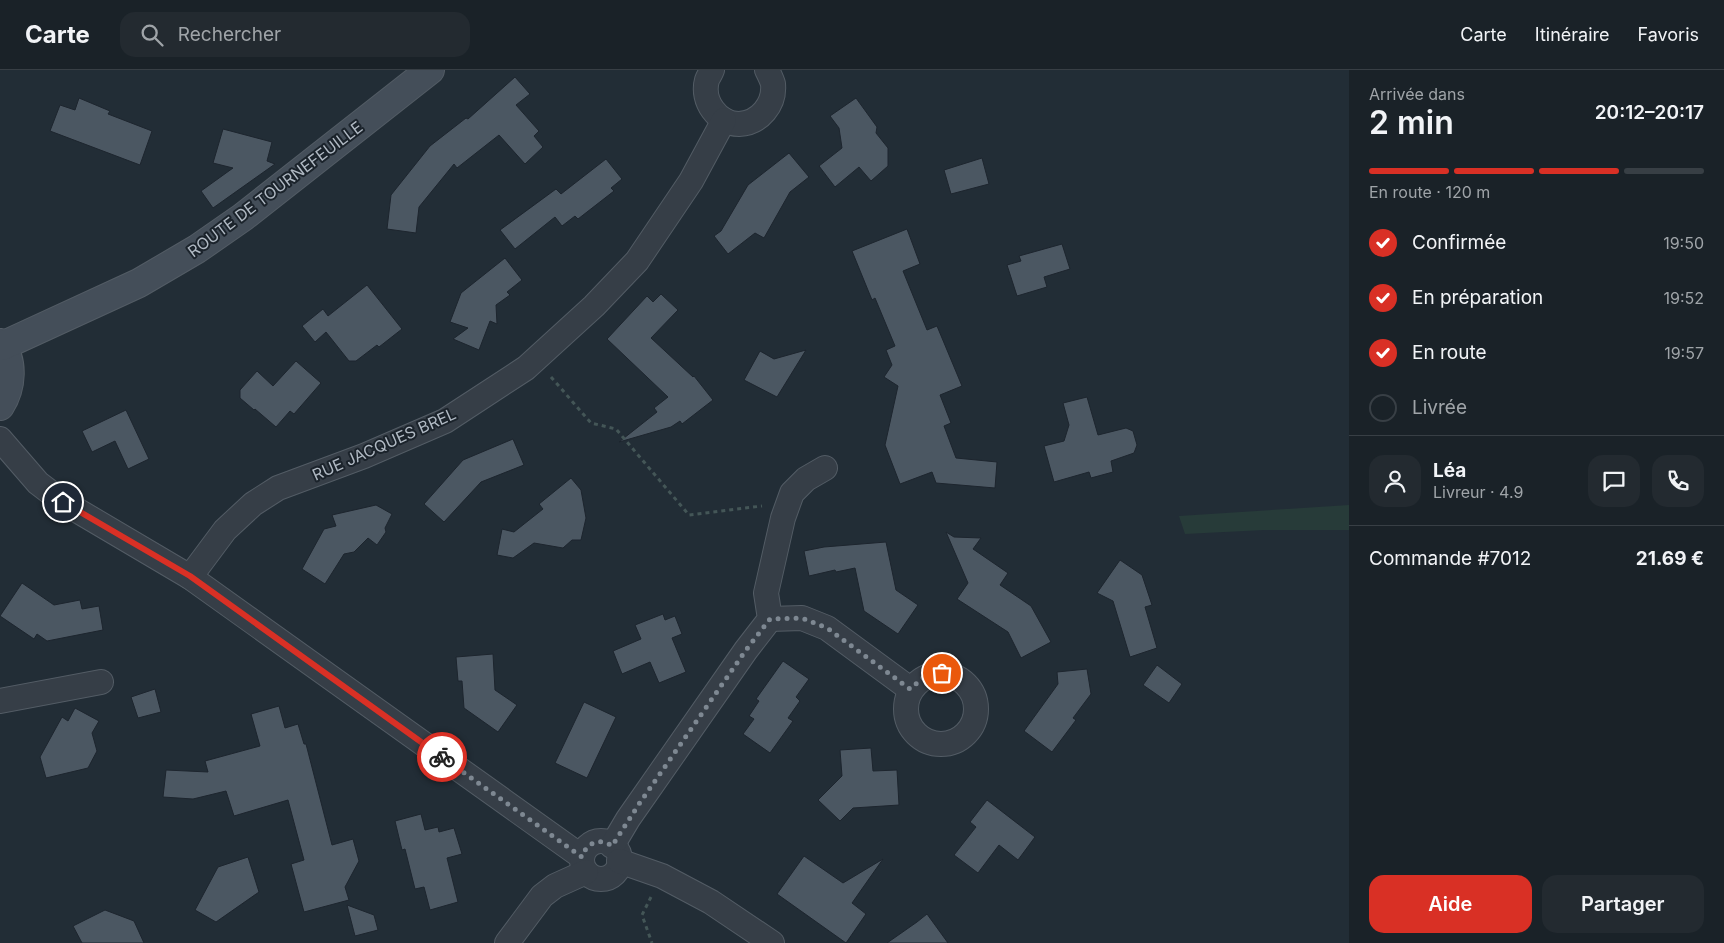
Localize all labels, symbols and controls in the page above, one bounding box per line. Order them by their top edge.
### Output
search box [120,12,470,57]
text: Carte [25,20,90,49]
icon: search [138,21,166,49]
text: Rechercher [178,23,281,46]
text: Carte [1460,24,1507,45]
text: Itinéraire [1535,24,1609,45]
text: Favoris [1637,24,1699,45]
text: Arrivée dans [1369,84,1465,104]
text: 20:12–20:17 [1595,101,1704,124]
text: 2 min [1369,103,1454,142]
street label: ROUTE DE TOURNEFEUILLE [184,117,366,261]
text: En route · 120 m [1369,182,1490,202]
icon: check [1369,229,1397,257]
text: Confirmée [1412,231,1506,254]
text: 19:50 [1663,233,1704,253]
icon: check [1369,284,1397,312]
text: En préparation [1412,286,1543,309]
text: 19:52 [1663,288,1704,308]
icon: check [1369,339,1397,367]
text: En route [1412,341,1487,364]
text: 19:57 [1664,343,1704,363]
text: Livrée [1412,396,1467,419]
street label: RUE JACQUES BREL [309,403,459,485]
button: person [1369,455,1421,507]
button: chat [1588,455,1640,507]
button: phone [1652,455,1704,507]
text: Léa [1433,459,1466,482]
pin [42,481,84,523]
text: Livreur · 4.9 [1433,482,1523,502]
icon: home [49,488,77,516]
text: Commande #7012 [1369,547,1531,570]
text: 21.69 € [1636,547,1704,570]
pin [921,652,963,694]
icon: bag [928,659,956,687]
courier [417,732,467,782]
icon: bike [428,743,456,771]
button: Aide [1369,875,1532,933]
button: Partager [1542,875,1704,933]

